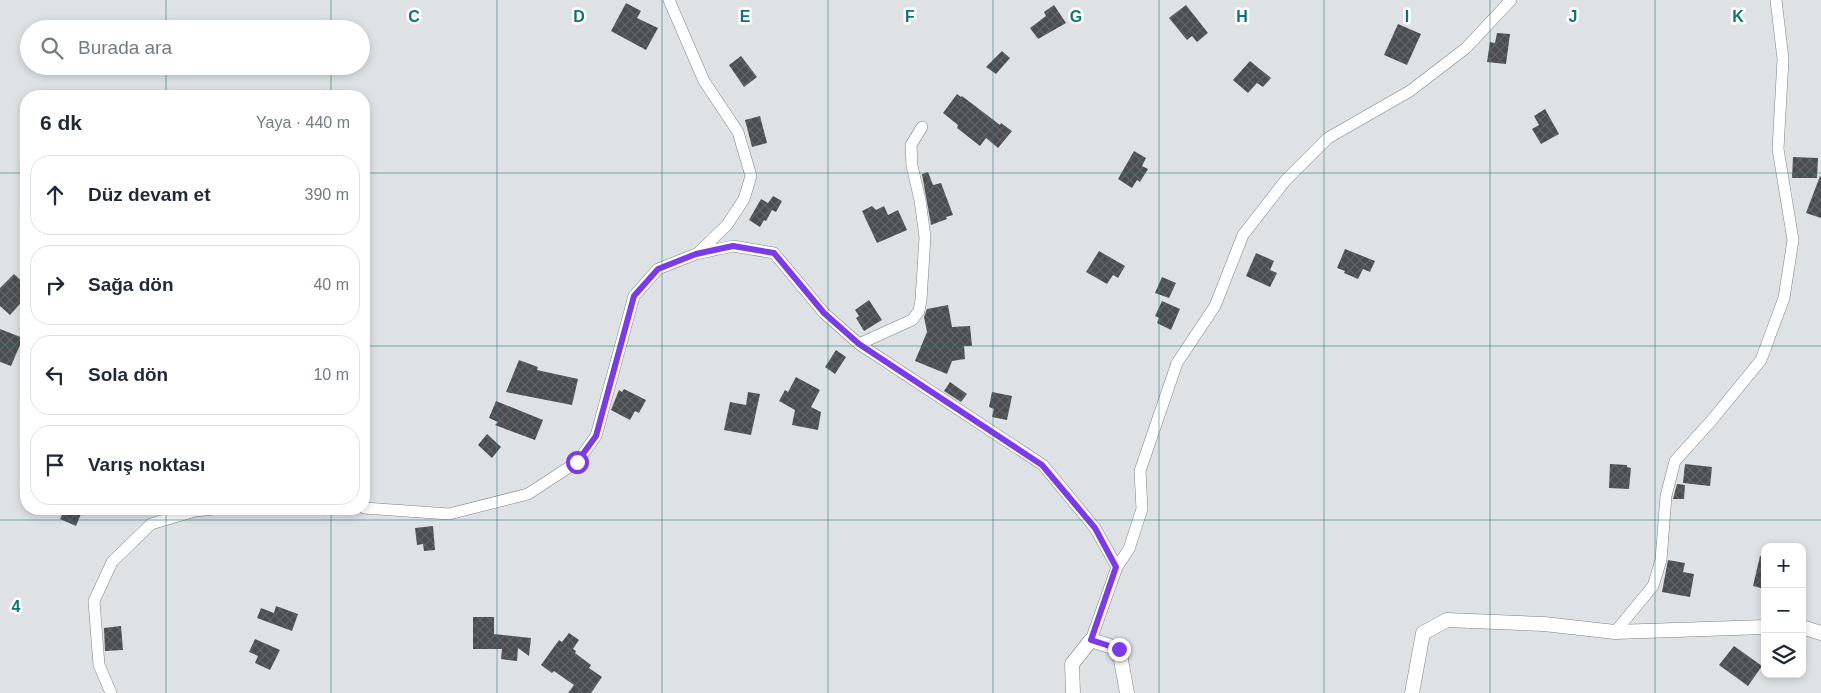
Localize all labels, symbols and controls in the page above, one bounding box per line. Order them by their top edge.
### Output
text: C [408,8,420,25]
text: D [573,8,585,25]
text: E [740,8,751,25]
text: F [905,8,915,25]
text: G [1070,8,1082,25]
text: H [1236,8,1248,25]
text: I [1405,8,1409,25]
text: J [1569,8,1577,25]
text: K [1732,8,1744,25]
search box [20,20,370,75]
icon: search [38,34,66,62]
text: Burada ara [78,37,172,58]
text: 6 dk [40,111,82,134]
text: Yaya · 440 m [256,114,350,131]
icon: ahead [41,181,69,209]
text: Düz devam et [88,184,210,205]
text: 390 m [305,186,349,203]
icon: right [41,271,69,299]
text: Sağa dön [88,274,174,295]
text: 40 m [313,276,349,293]
icon: left [41,361,69,389]
text: Sola dön [88,364,168,385]
text: 10 m [313,366,349,383]
icon: arrive [41,451,69,479]
route start [566,451,589,474]
text: Varış noktası [88,454,205,475]
map controls [1761,543,1806,678]
button: + [1761,543,1806,588]
button: − [1761,588,1806,633]
text: 4 [12,598,21,615]
button: layers [1761,633,1806,678]
route end [1108,638,1131,661]

